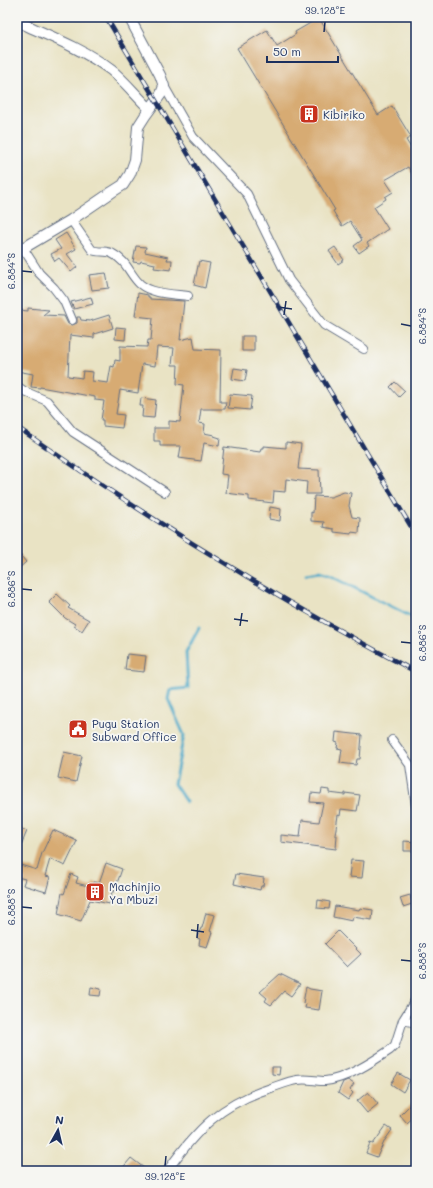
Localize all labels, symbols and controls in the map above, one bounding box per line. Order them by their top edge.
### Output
text: 39.128°E [305,3,345,17]
scale bar [267,38,338,64]
text: 50 m [273,43,301,59]
building icon: Kibiriko [298,103,320,125]
place label: Kibiriko [323,107,365,122]
text: 6.884°S [4,252,18,289]
text: 6.884°S [415,307,429,344]
text: 6.886°S [4,570,18,607]
text: 6.886°S [415,624,429,661]
place label: Pugu Station Subward Office [92,716,177,744]
public building icon: Pugu Station Subward Office [67,718,89,740]
place label: Machinjio Ya Mbuzi [109,879,161,907]
building icon: Machinjio Ya Mbuzi [84,881,106,903]
text: 6.888°S [4,888,18,925]
text: 6.888°S [415,942,429,979]
north arrow [38,1110,78,1150]
text: N [54,1112,65,1128]
text: 39.128°E [145,1169,185,1183]

